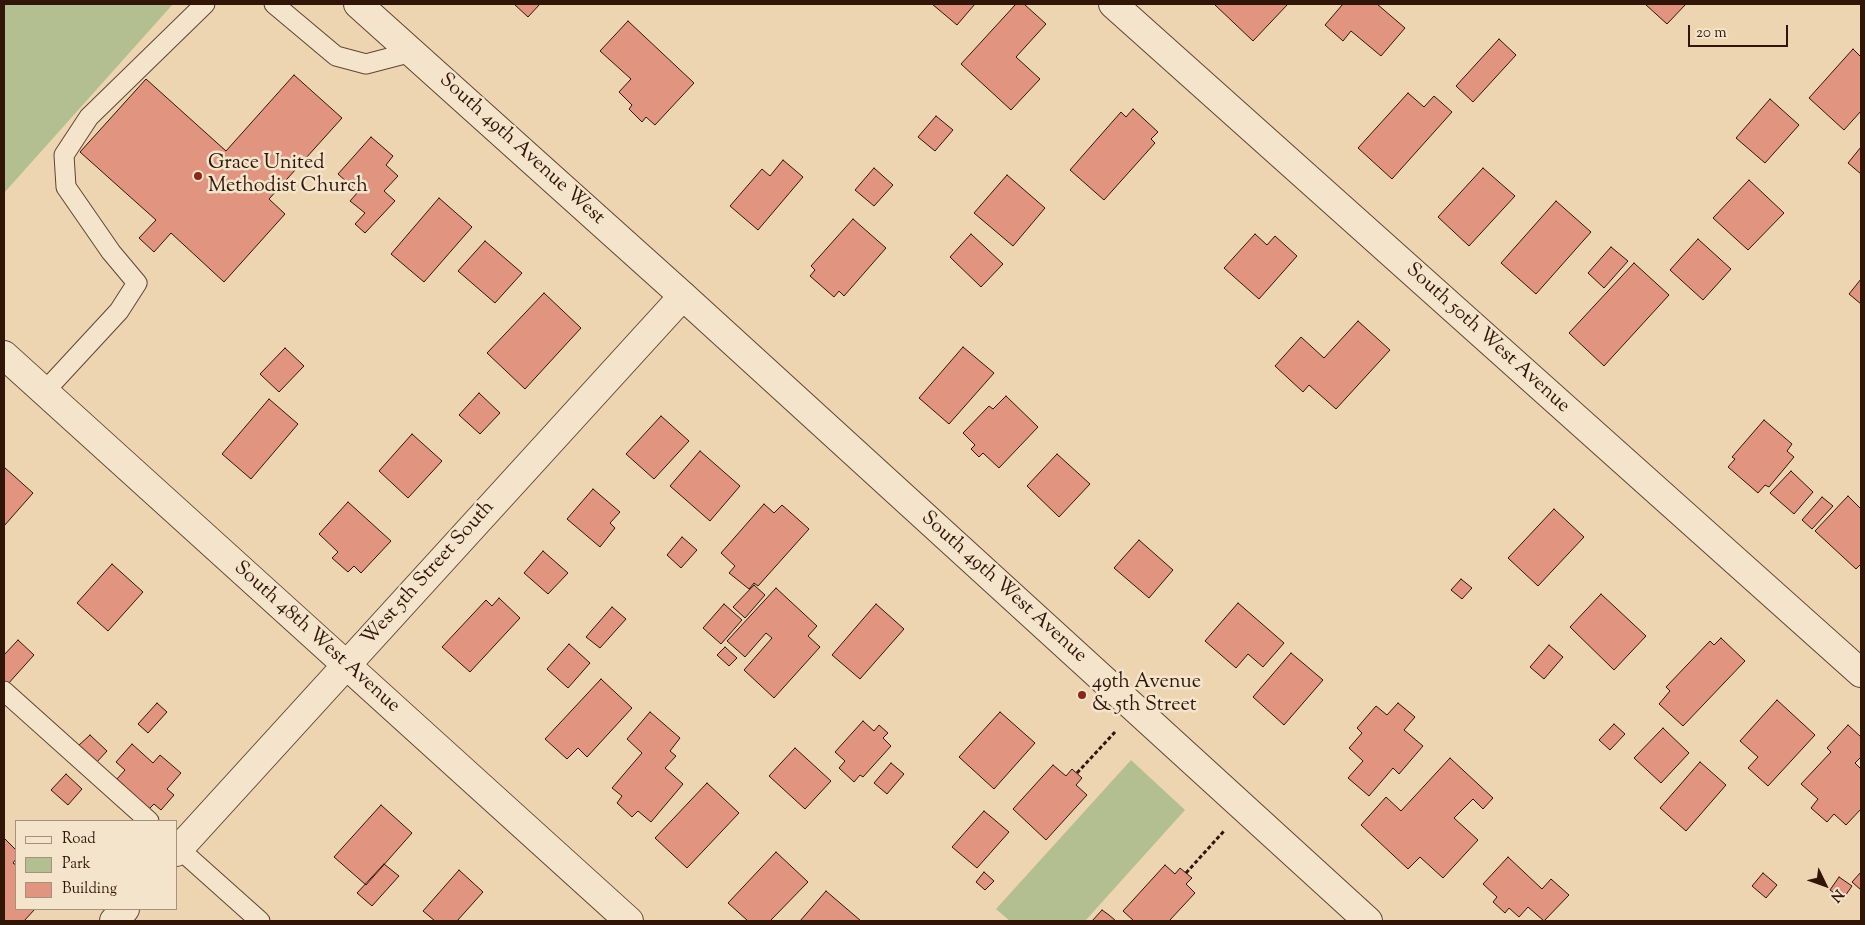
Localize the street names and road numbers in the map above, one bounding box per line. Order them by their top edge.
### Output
street label: South 49th Avenue West [433,69,609,231]
street label: South 50th West Avenue [1400,259,1574,419]
street label: West 5th Street South [357,496,501,652]
street label: South 49th West Avenue [915,507,1091,669]
street label: South 48th West Avenue [228,557,404,719]

